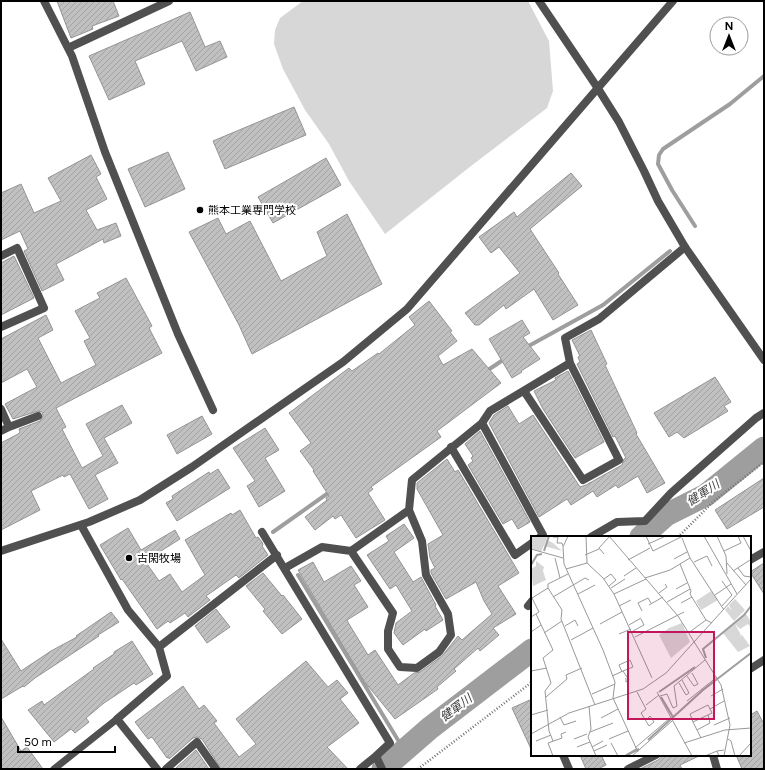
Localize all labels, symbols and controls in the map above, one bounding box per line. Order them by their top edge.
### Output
north arrow [709,16,749,56]
text: N [725,20,733,33]
place label: 熊本工業専門学校 [208,204,296,217]
marker: 熊本工業専門学校 [195,205,205,215]
water label: 健軍川 [684,476,724,509]
inset map [531,536,751,756]
place label: 古閑牧場 [137,552,181,565]
marker: 古閑牧場 [124,553,134,563]
water label: 健軍川 [437,690,476,724]
scale bar [18,728,115,754]
text: 50 m [24,735,52,749]

